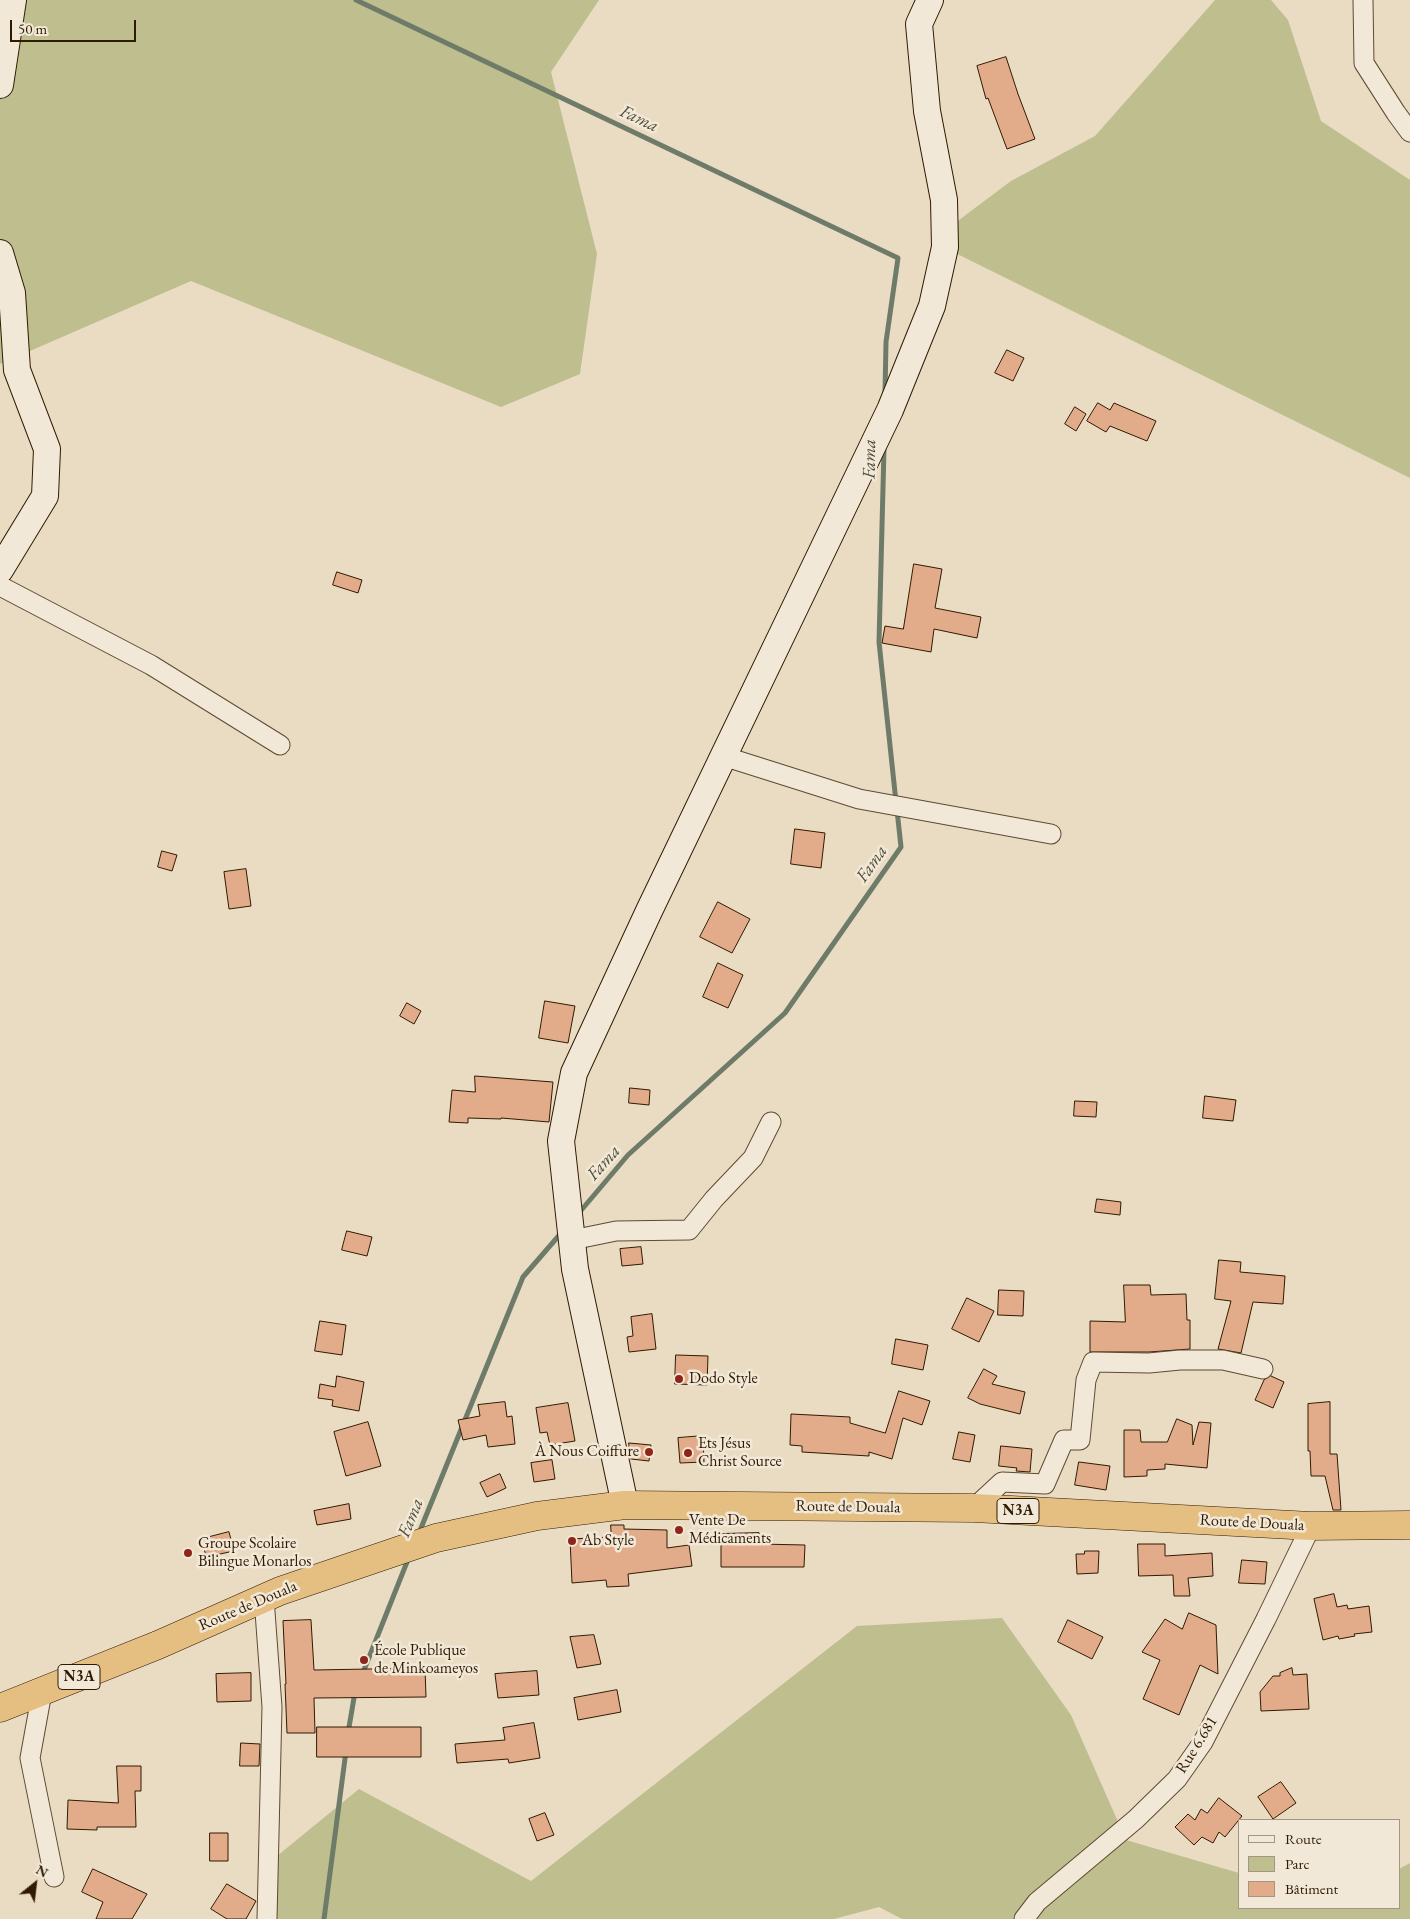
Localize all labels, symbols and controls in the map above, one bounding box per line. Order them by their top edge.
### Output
scale bar [12,10,139,42]
text: 50 m [18,19,47,38]
water label: Fama [616,101,662,137]
water label: Fama [859,439,881,479]
water label: Fama [852,841,892,887]
water label: Fama [583,1141,625,1185]
place label: Dodo Style [689,1369,758,1389]
marker: Dodo Style [673,1373,685,1385]
place label: Ets Jésus Christ Source [698,1434,782,1472]
place label: À Nous Coiffure [535,1442,639,1462]
marker: À Nous Coiffure [643,1446,655,1458]
marker: Ets Jésus Christ Source [682,1447,694,1459]
water label: Fama [393,1495,429,1541]
street label: Route de Douala [795,1496,901,1518]
road number: N3A [997,1498,1039,1524]
place label: Vente De Médicaments [689,1511,771,1549]
street label: Route de Douala [1199,1511,1305,1535]
marker: Vente De Médicaments [673,1524,685,1536]
place label: Ab Style [582,1531,634,1551]
place label: Groupe Scolaire Bilingue Monarlos [198,1534,311,1572]
marker: Ab Style [566,1535,578,1547]
marker: Groupe Scolaire Bilingue Monarlos [182,1547,194,1559]
street label: Route de Douala [196,1577,300,1635]
place label: École Publique de Minkoameyos [374,1641,478,1679]
marker: École Publique de Minkoameyos [358,1654,370,1666]
road number: N3A [58,1664,100,1690]
street label: Rue 6.681 [1172,1713,1222,1777]
legend [1238,1819,1400,1909]
text: Route [1285,1829,1322,1848]
text: Parc [1285,1854,1310,1873]
north arrow [10,1859,60,1909]
text: N [33,1860,52,1881]
text: Bâtiment [1285,1879,1338,1898]

